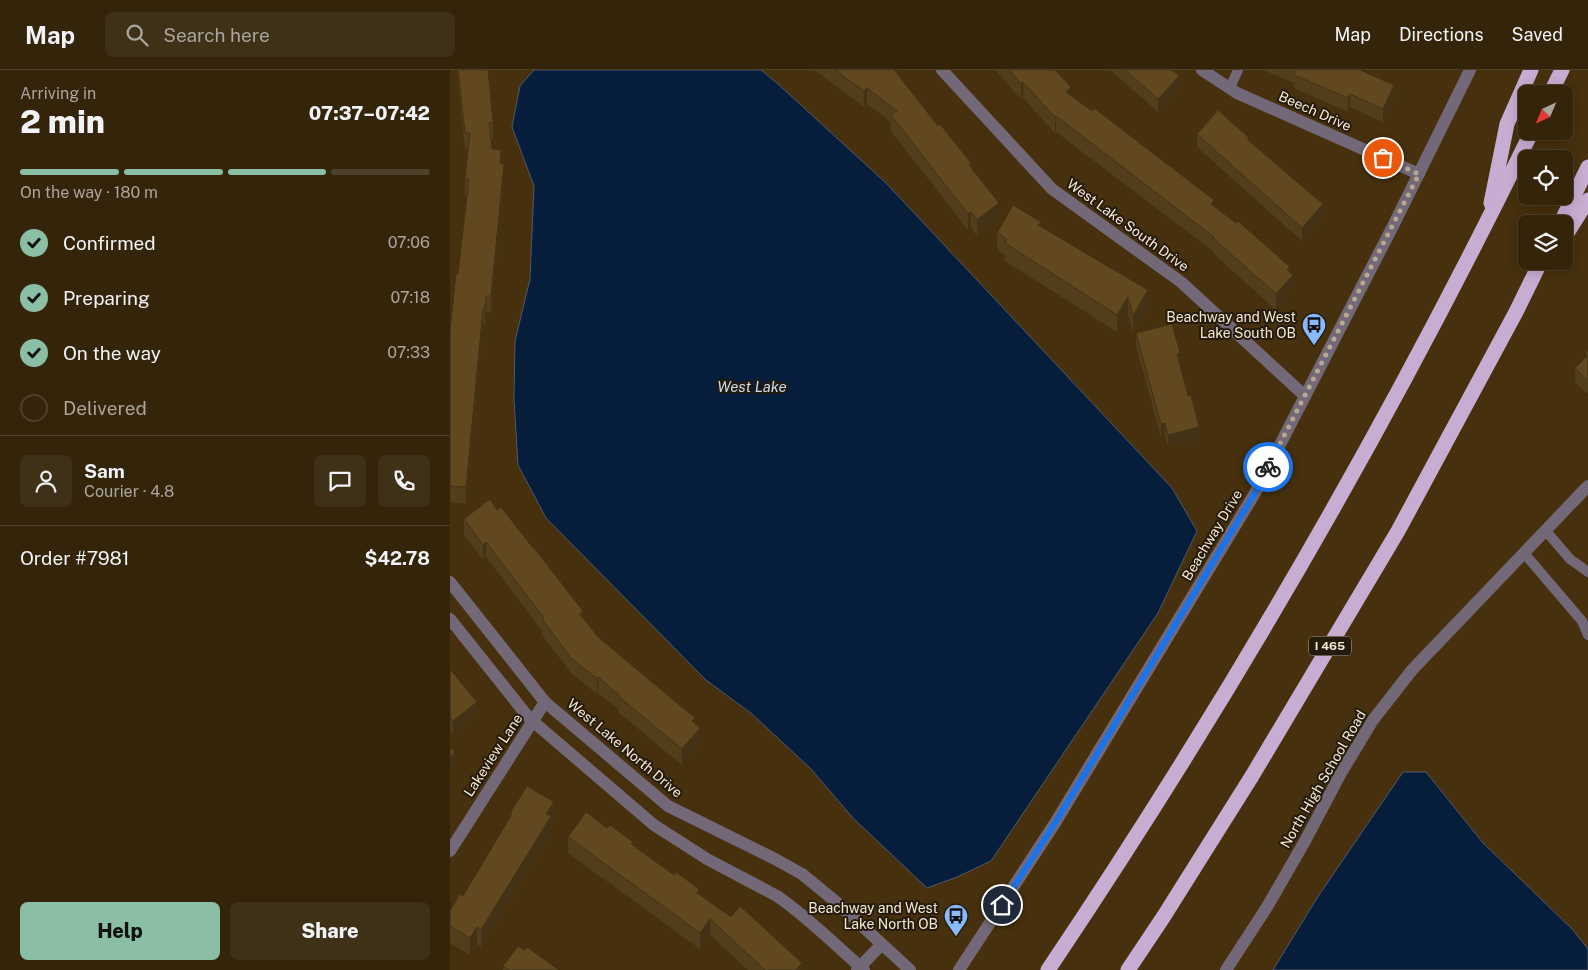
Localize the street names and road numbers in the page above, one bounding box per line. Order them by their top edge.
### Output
street label: Beech Drive [1276,88,1354,134]
street label: West Lake South Drive [1064,175,1192,275]
street label: Beachway Drive [1179,487,1245,583]
road number: I 465 [1309,636,1351,656]
street label: West Lake North Drive [564,695,686,801]
street label: North High School Road [1277,707,1369,851]
street label: Lakeview Lane [460,711,526,799]

